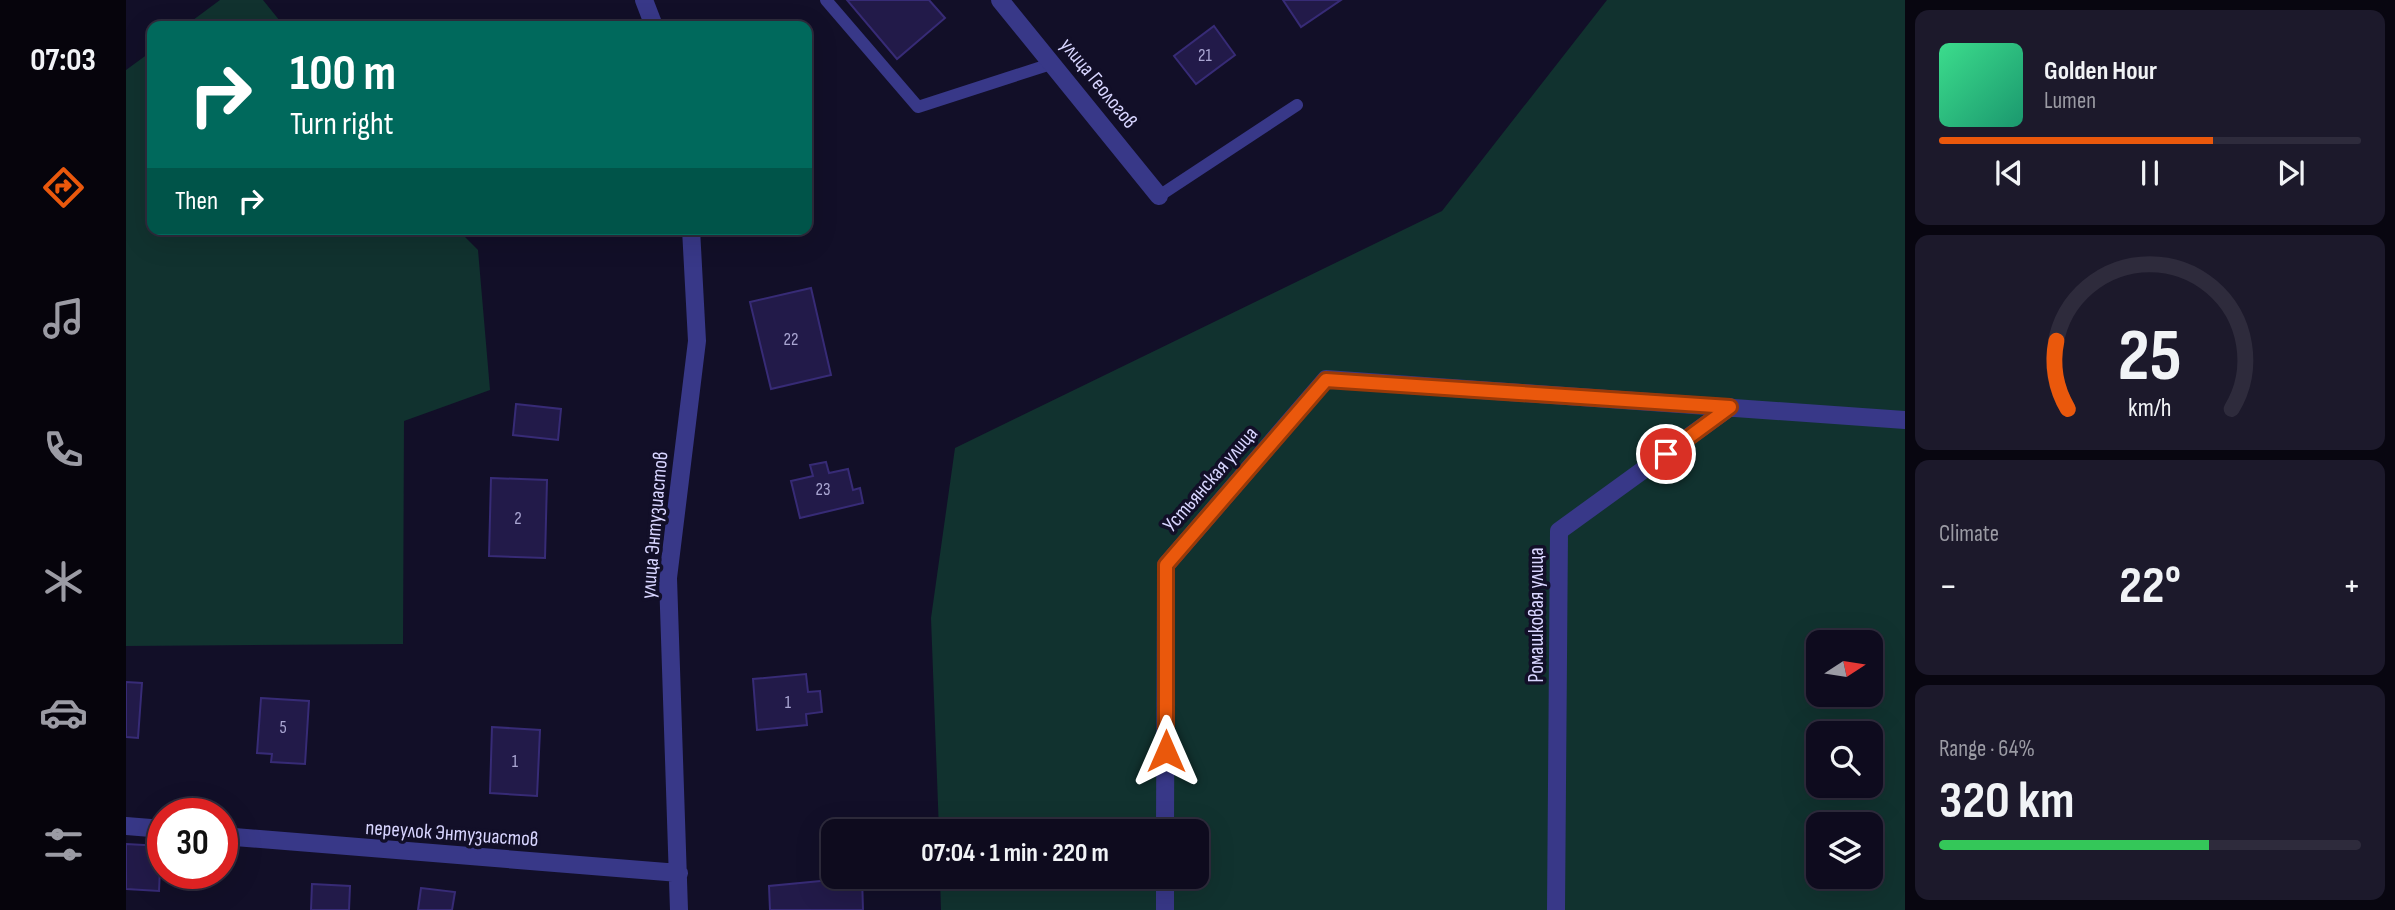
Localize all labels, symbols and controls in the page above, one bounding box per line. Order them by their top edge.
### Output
street label: улица Геологов [1055,33,1143,134]
text: 07:03 [30,41,96,80]
text: 100 m [290,45,396,104]
house number: 21 [1198,45,1213,66]
icon: right [175,49,266,140]
text: Golden Hour [2044,56,2157,87]
text: Lumen [2044,87,2096,115]
text: Turn right [290,105,394,144]
icon: previous [1990,154,2028,192]
icon: pause [2131,154,2169,192]
icon: next [2272,154,2310,192]
icon: directions [39,163,88,212]
icon: right [232,182,270,220]
text: Then [175,186,218,217]
icon: music [39,294,88,343]
text: 25 [2118,313,2182,401]
house number: 22 [784,329,798,350]
text: km/h [2128,392,2172,423]
street label: Устьянская улица [1158,421,1263,537]
pin [1636,424,1696,484]
icon: phone [39,425,88,474]
icon: arrive [1647,435,1685,473]
street label: улица Энтузиастов [636,450,673,600]
house number: 23 [816,479,831,500]
house number: 2 [514,508,522,529]
text: Climate [1939,520,1999,548]
street label: Ромашковая улица [1524,548,1549,683]
text: 22° [2119,555,2181,618]
icon: climate [39,557,88,606]
text: − [1939,564,1958,609]
text: + [2342,564,2361,609]
north arrow [1806,630,1883,707]
map controls [1806,630,1883,889]
icon: car [39,688,88,737]
house number: 1 [785,692,792,713]
position arrow [1129,714,1203,788]
house number: 5 [279,717,287,738]
button: search [1806,721,1883,798]
text: Range · 64% [1939,735,2035,763]
house number: 1 [512,751,519,772]
text: 320 km [1939,770,2074,833]
speed limit sign: 30 [147,798,238,889]
button: layers [1806,812,1883,889]
street label: переулок Энтузиастов [365,815,539,852]
icon: filters [39,820,88,869]
text: 07:04 · 1 min · 220 m [921,838,1109,869]

